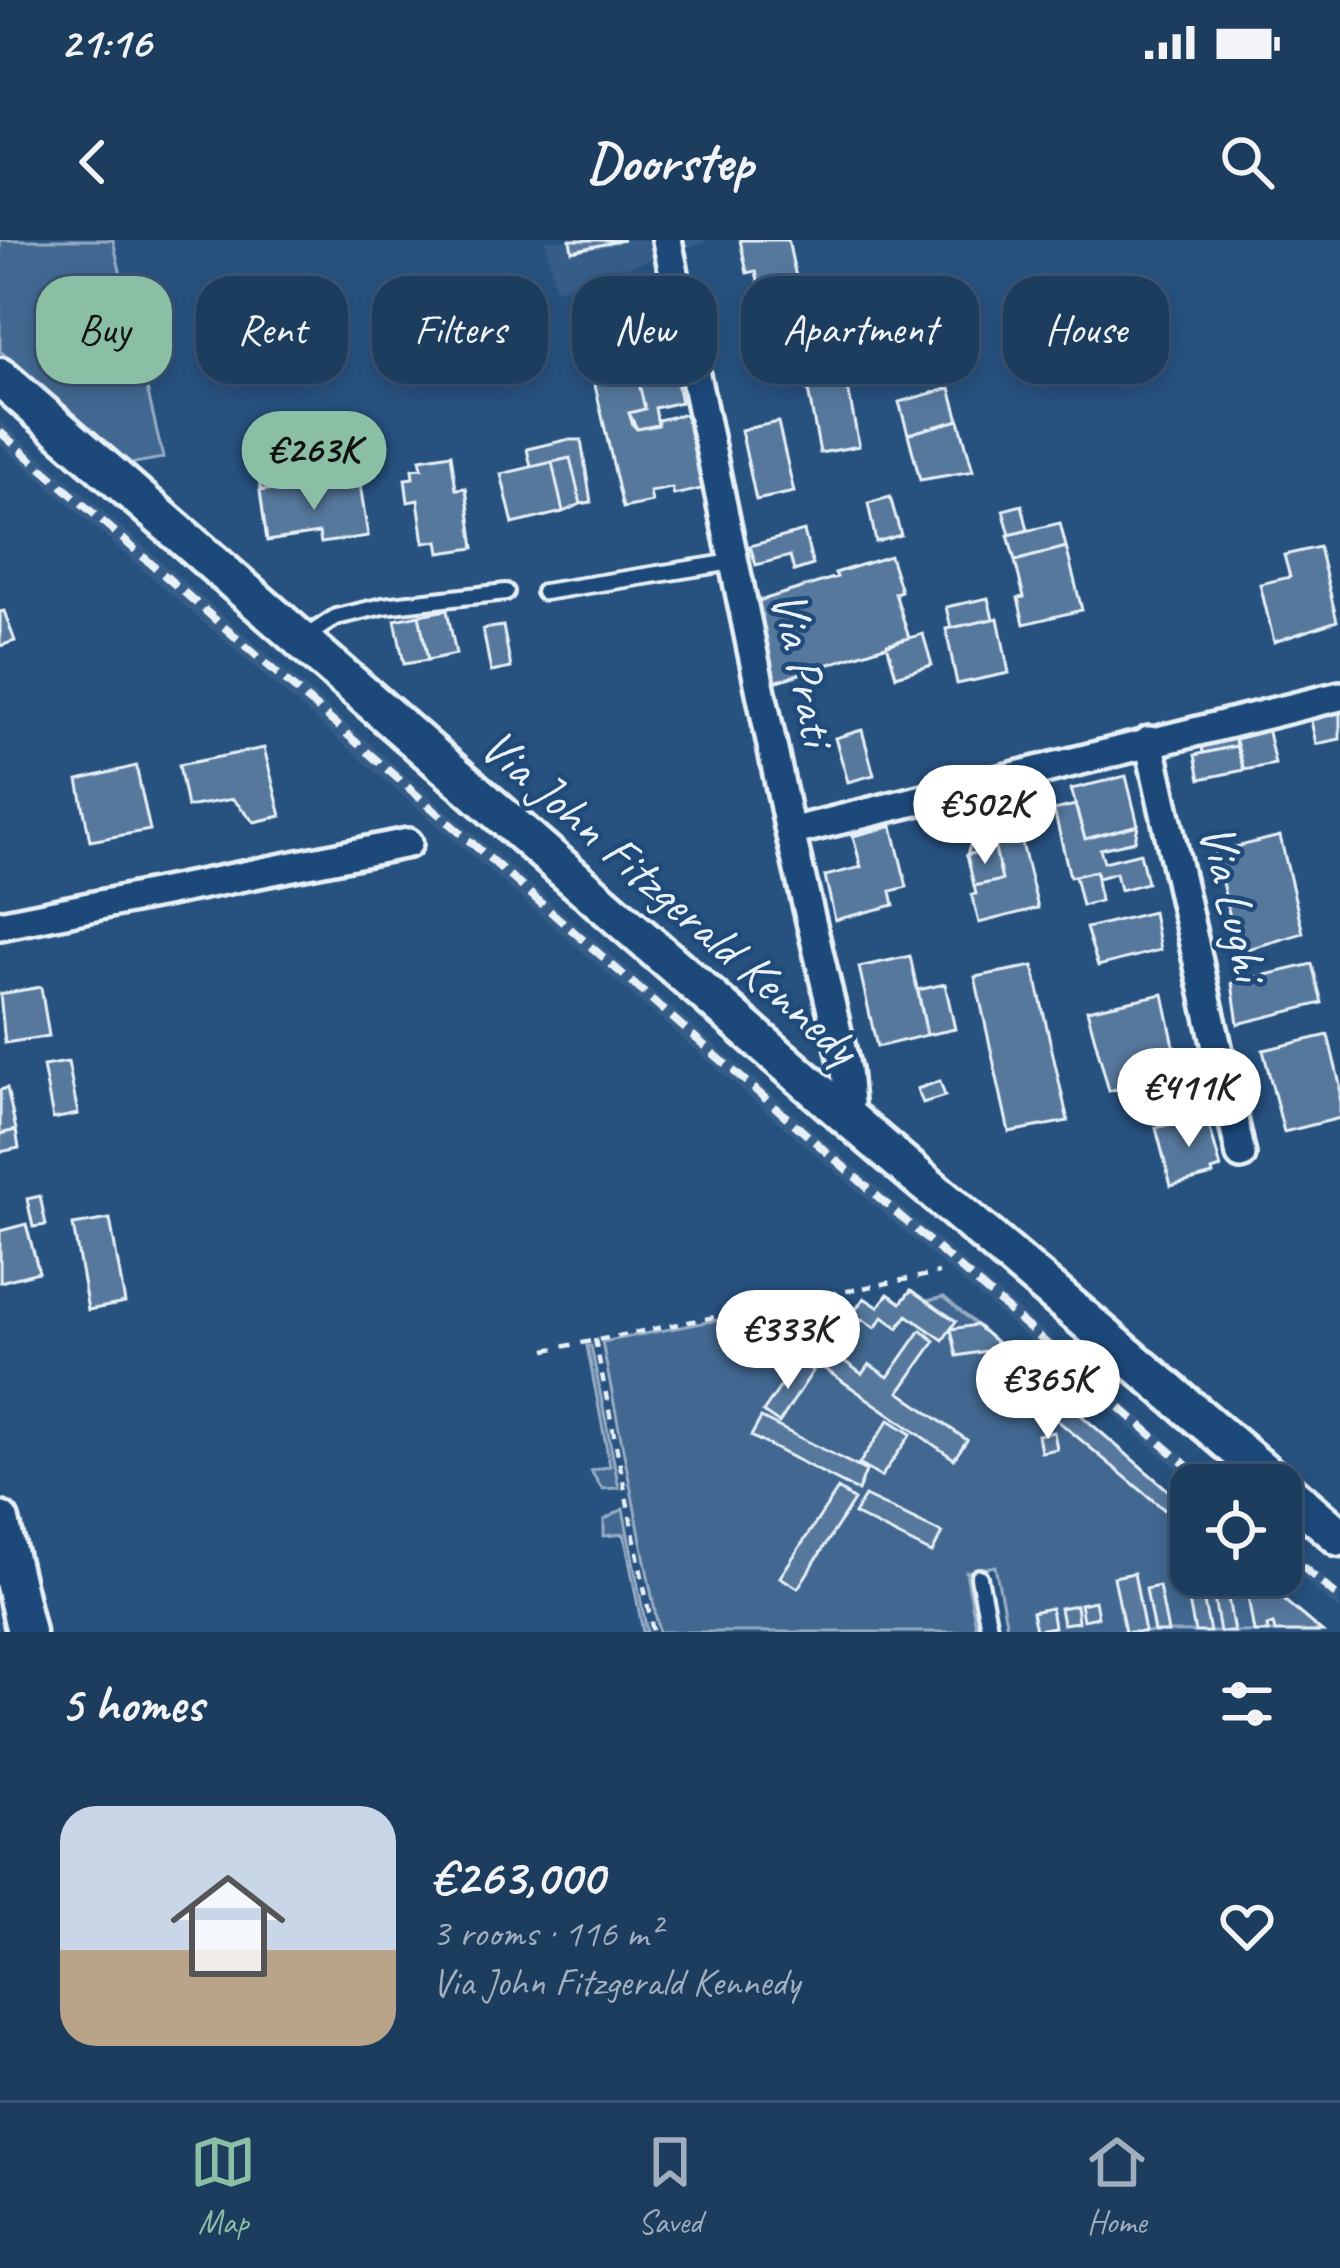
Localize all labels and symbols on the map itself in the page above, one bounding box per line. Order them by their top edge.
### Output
pin: €263K [230,411,398,513]
street label: Via Prati [756,585,853,756]
street label: Via John Fitzgerald Kennedy [468,714,876,1081]
pin: €502K [901,765,1069,867]
street label: Via Lughi [1185,817,1284,992]
pin: €411K [1105,1048,1273,1150]
pin: €333K [704,1290,872,1392]
pin: €365K [964,1340,1132,1442]

